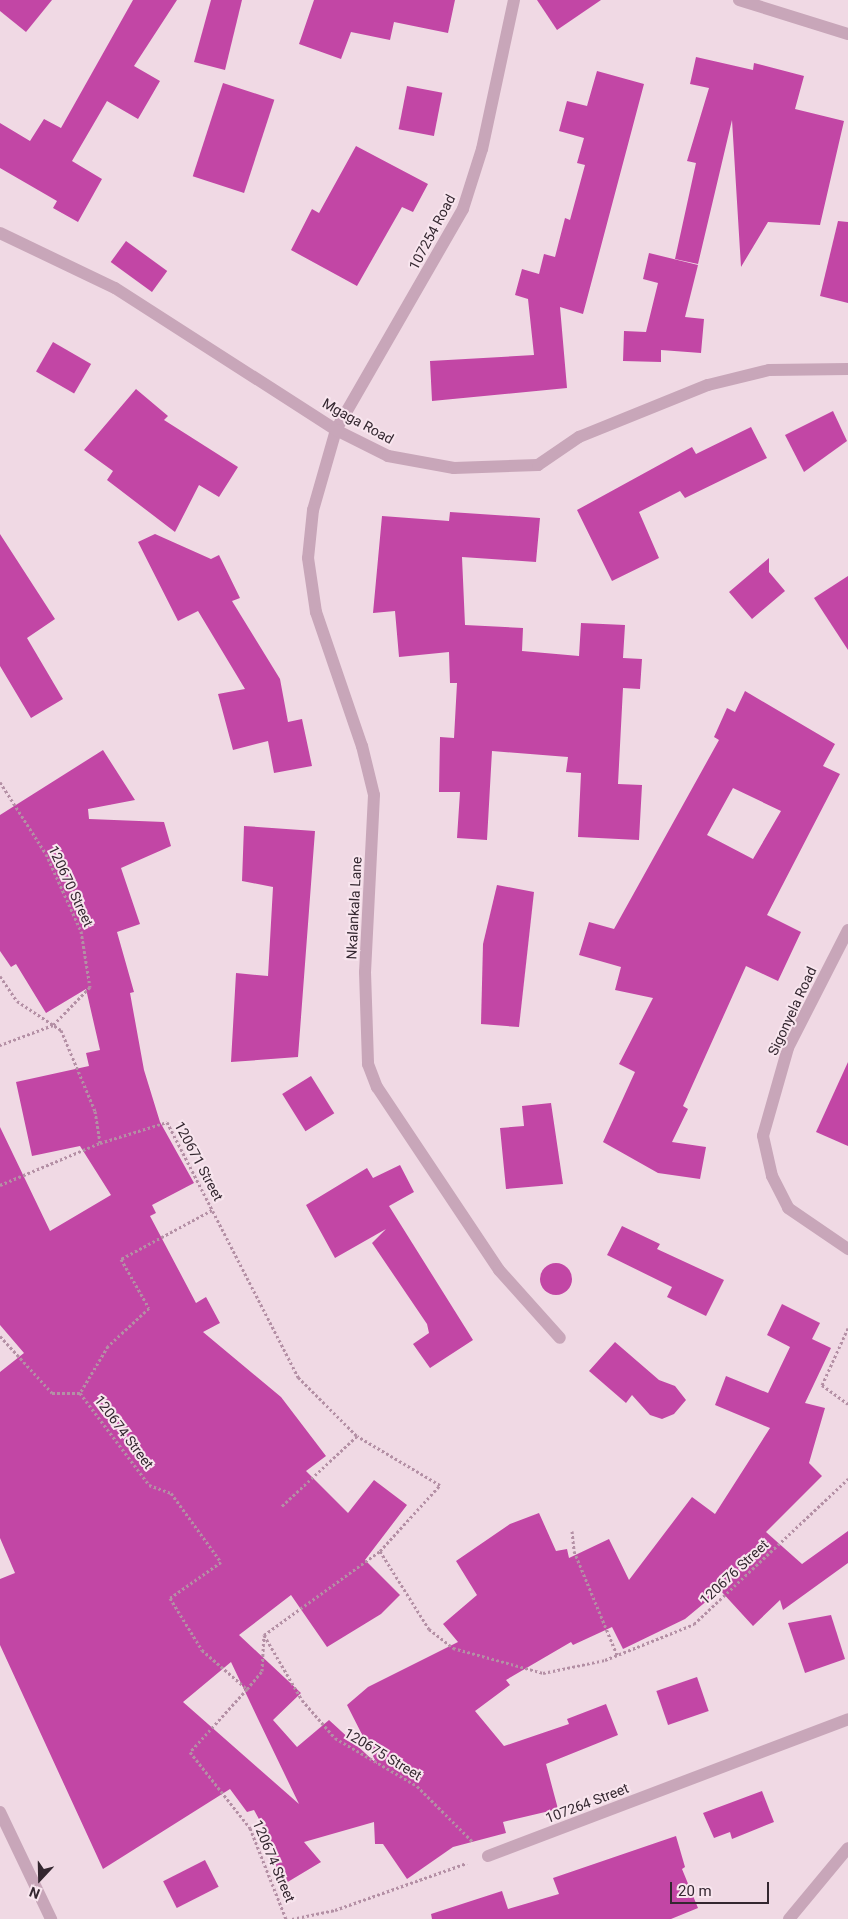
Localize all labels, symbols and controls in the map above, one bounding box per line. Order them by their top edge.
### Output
street label: 107254 Road [405,192,459,272]
street label: Mgaga Road [319,395,397,447]
street label: 120670 Street [45,843,97,929]
street label: Nkalankala Lane [343,856,365,960]
street label: Sigonyela Road [764,964,820,1058]
street label: 120671 Street [171,1118,227,1204]
street label: 120674 Street [91,1392,157,1472]
street label: 120676 Street [696,1536,772,1608]
street label: 120675 Street [341,1724,425,1784]
street label: 107264 Street [543,1779,631,1827]
street label: 120674 Street [249,1817,299,1905]
north arrow [15,1854,65,1904]
scale bar [673,1872,772,1904]
text: 20 m [678,1882,712,1900]
text: N [27,1884,42,1902]

